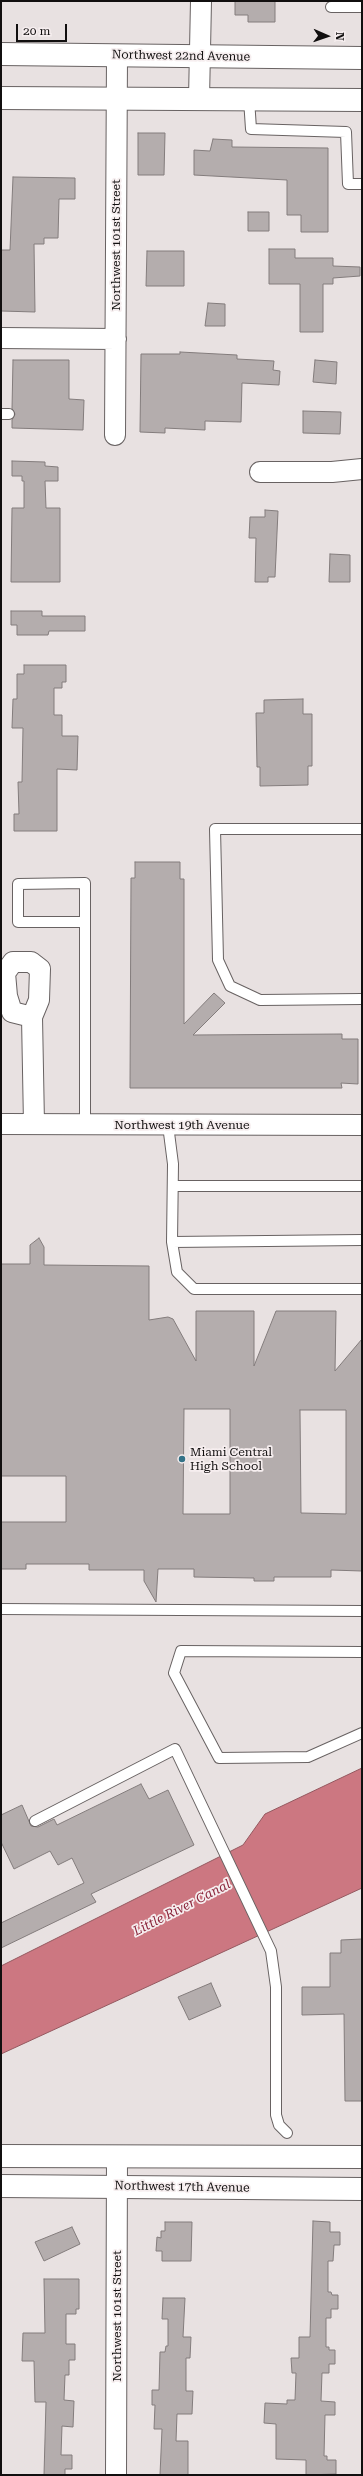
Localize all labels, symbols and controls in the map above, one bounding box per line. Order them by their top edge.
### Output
scale bar [18,16,69,42]
north arrow [307,16,347,56]
text: 20 m [23,24,50,38]
text: N [333,32,346,41]
street label: Northwest 22nd Avenue [112,48,250,64]
street label: Northwest 101st Street [109,179,123,311]
street label: Northwest 19th Avenue [114,1118,250,1132]
place label: Miami Central High School [190,1445,272,1473]
marker: Miami Central High School [177,1454,187,1464]
water label: Little River Canal [131,1877,233,1939]
street label: Northwest 17th Avenue [114,2179,250,2195]
street label: Northwest 101st Street [110,2250,124,2382]

